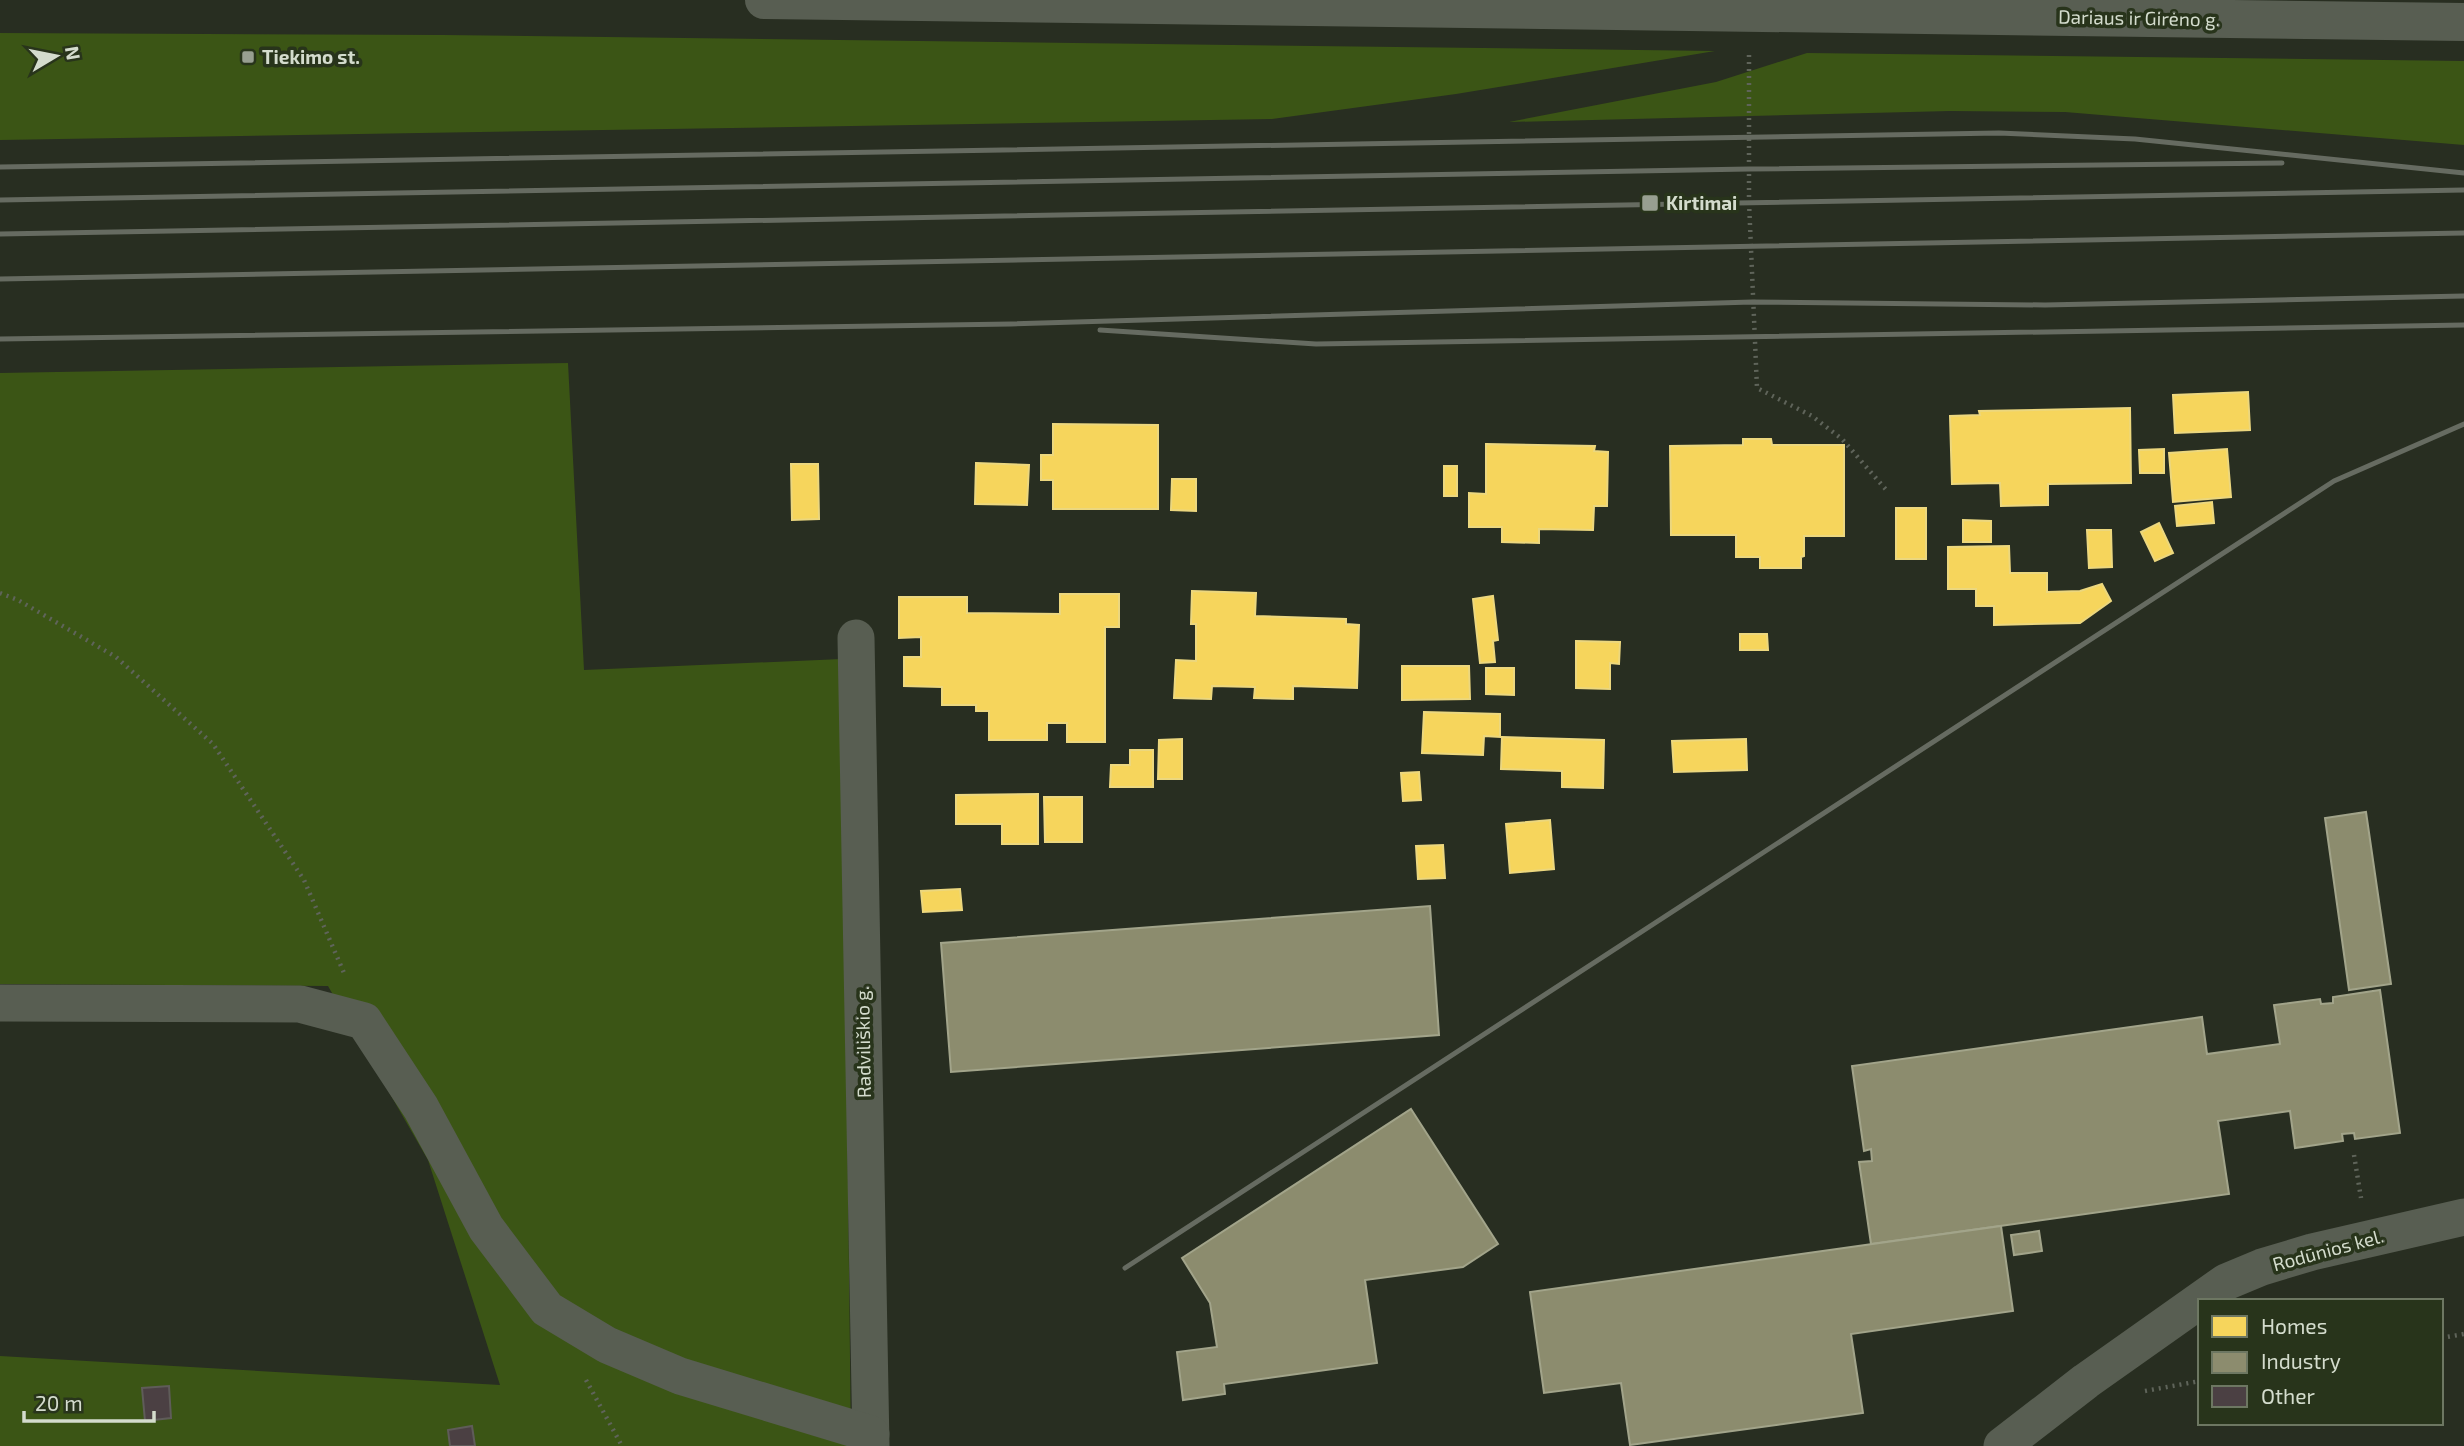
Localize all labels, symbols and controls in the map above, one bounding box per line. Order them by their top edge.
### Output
street label: Dariaus ir Girėno g. [2058,5,2220,30]
north arrow [21,21,91,91]
text: N [61,44,86,62]
place label: Tiekimo st. [262,45,360,68]
marker: Tiekimo st. [240,49,256,65]
place label: Kirtimai [1666,191,1737,214]
marker: Kirtimai [1640,193,1660,213]
street label: Radviliškio g. [850,986,875,1098]
street label: Rodūnios kel. [2270,1224,2386,1275]
legend [2198,1299,2443,1425]
text: Homes [2261,1313,2327,1338]
text: Industry [2261,1348,2341,1373]
scale bar [24,1380,154,1424]
text: Other [2261,1383,2316,1408]
text: 20 m [35,1390,83,1415]

